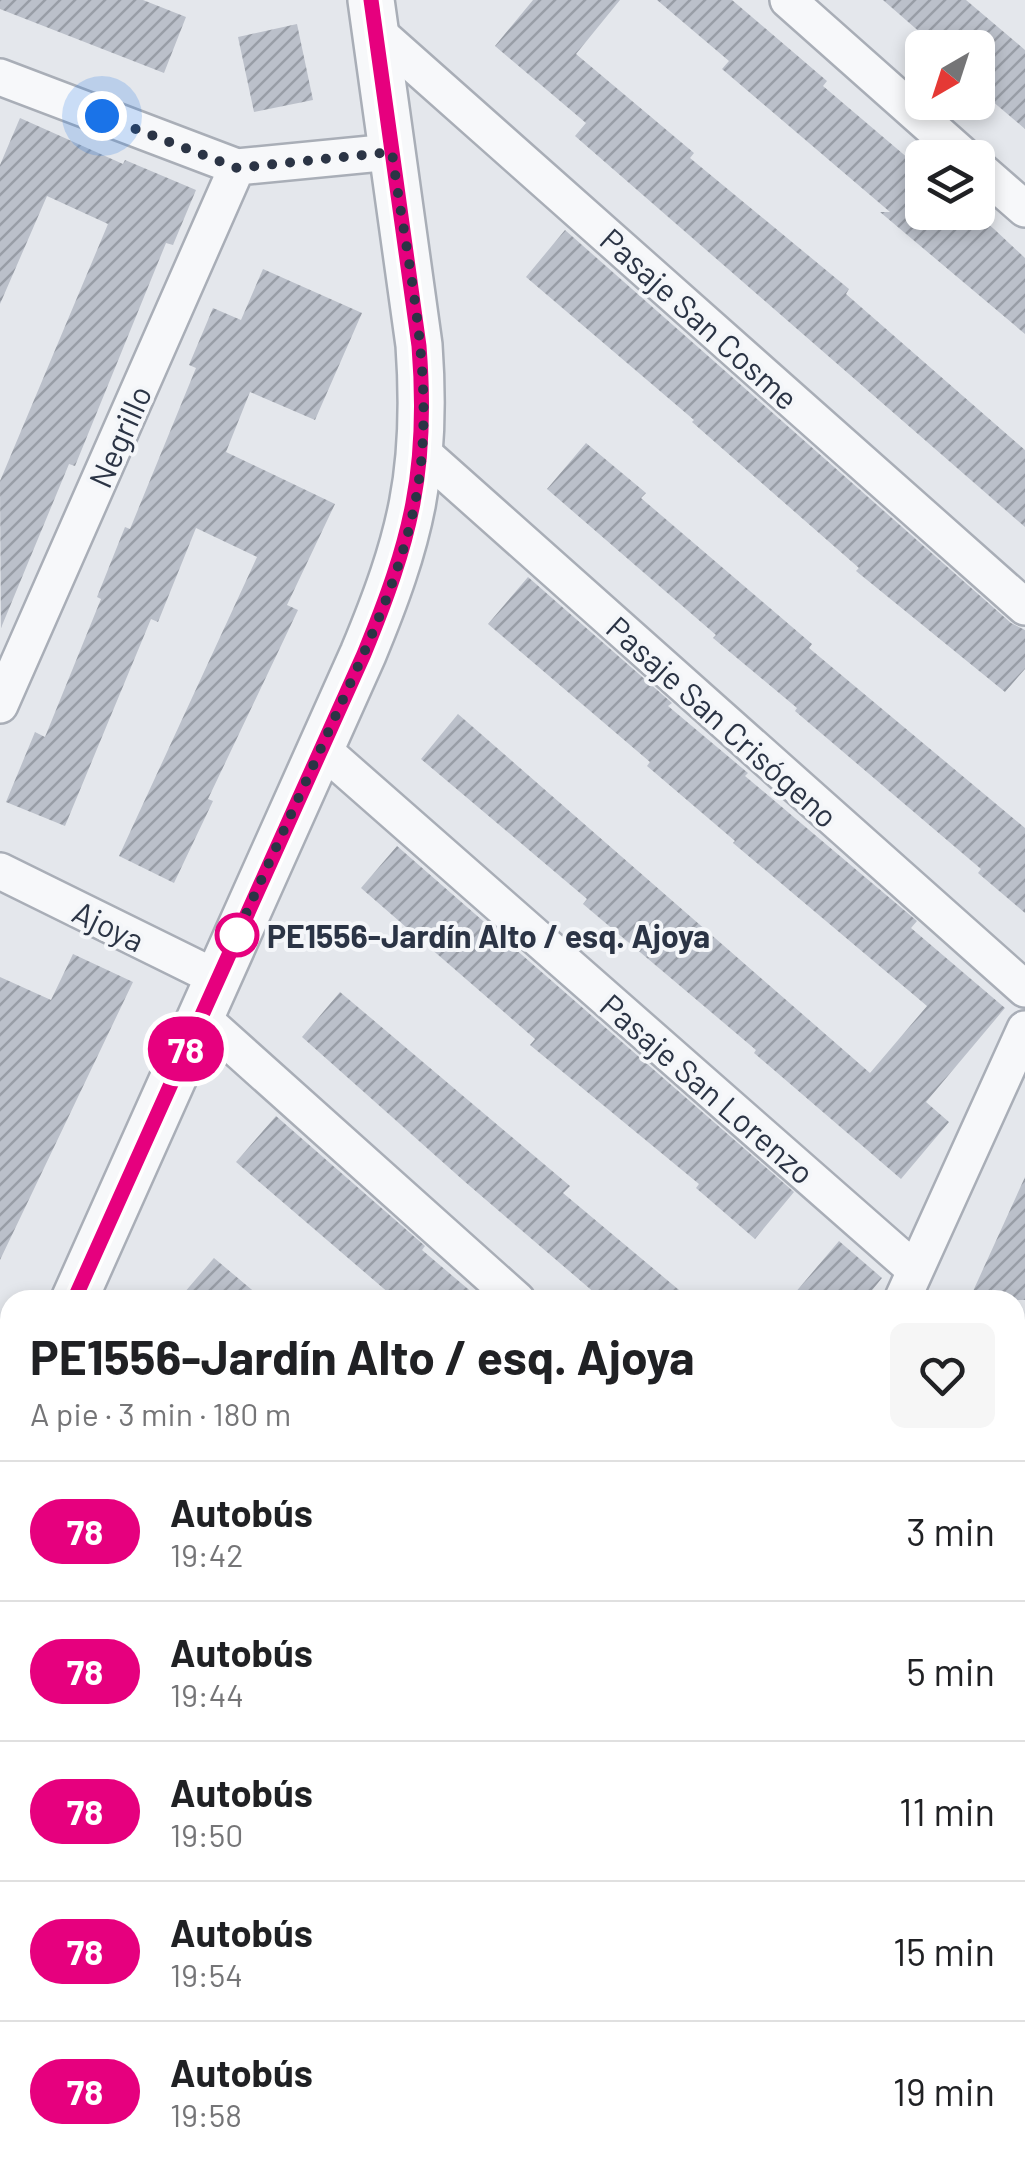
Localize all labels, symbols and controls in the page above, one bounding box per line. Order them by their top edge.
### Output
north arrow [905,30,995,120]
map controls [905,30,995,230]
your location [77,91,127,141]
button: layers [905,140,995,230]
street label: Pasaje San Cosme [594,219,806,417]
street label: Negrillo [80,379,158,493]
street label: Pasaje San Crisógeno [600,607,846,835]
street label: Ajoya [67,892,151,958]
marker: PE1556-Jardín Alto / esq. Ajoya [216,914,258,956]
place label: PE1556-Jardín Alto / esq. Ajoya [267,916,710,954]
street label: Pasaje San Lorenzo [594,985,822,1191]
line badge: 78 [141,1016,231,1082]
text: 78 [168,1028,204,1070]
button: heart [890,1323,995,1428]
text: PE1556-Jardín Alto / esq. Ajoya [30,1327,695,1385]
text: A pie · 3 min · 180 m [30,1394,291,1432]
text: Autobús [170,1489,313,1535]
text: 3 min [906,1508,995,1554]
text: 78 [67,1510,103,1552]
text: 19:42 [170,1535,244,1573]
text: Autobús [170,1629,313,1675]
text: 5 min [906,1648,995,1694]
text: 78 [67,1650,103,1692]
text: 19:44 [170,1675,244,1713]
text: Autobús [170,1769,313,1815]
text: 11 min [899,1788,995,1834]
text: 78 [67,1790,103,1832]
text: 19:50 [170,1815,243,1853]
text: Autobús [170,1909,313,1955]
text: 15 min [893,1928,995,1974]
text: 78 [67,1930,103,1972]
text: 19:54 [170,1955,243,1993]
text: Autobús [170,2049,313,2095]
text: 19 min [893,2068,995,2114]
text: 78 [67,2070,103,2112]
text: 19:58 [170,2095,242,2133]

